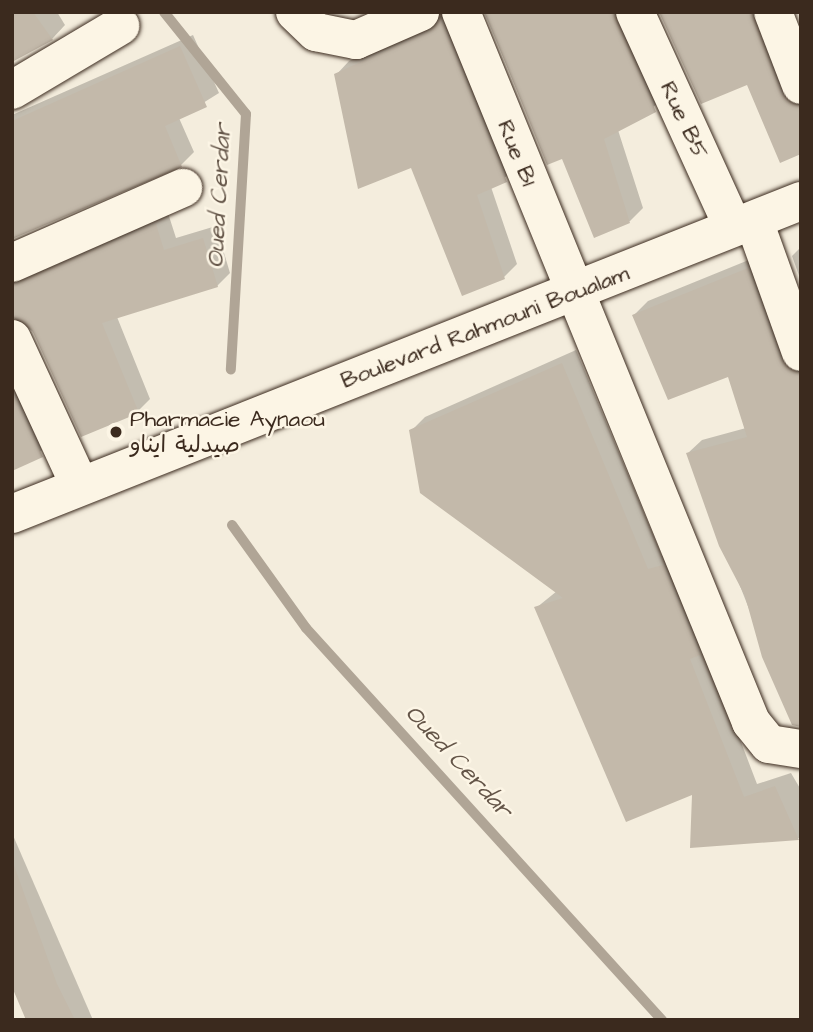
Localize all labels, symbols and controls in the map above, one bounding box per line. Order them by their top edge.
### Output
street label: Rue B5 [654,77,714,163]
street label: Rue B1 [491,116,543,190]
water label: Oued Cerdar [202,123,238,269]
street label: Boulevard Rahmouni Boualam [337,259,633,395]
place label: Pharmacie Aynaou صيدلية ايناو [130,405,325,459]
marker: Pharmacie Aynaou صيدلية ايناو [108,424,124,440]
water label: Oued Cerdar [398,699,518,825]

